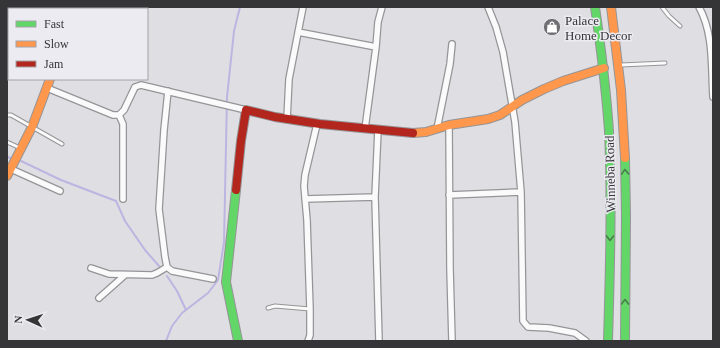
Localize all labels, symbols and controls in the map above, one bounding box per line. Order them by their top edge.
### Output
legend [8,8,148,80]
place label: Palace Home Decor [565,13,632,43]
text: Fast [44,17,65,31]
shop icon: Palace Home Decor [542,17,562,37]
text: Slow [44,37,69,51]
text: Jam [44,57,64,71]
street label: Winneba Road [602,135,618,213]
one-way arrow [621,169,629,175]
one-way arrow [606,235,614,241]
one-way arrow [621,299,629,305]
north arrow [8,300,48,340]
text: N [12,315,24,324]

